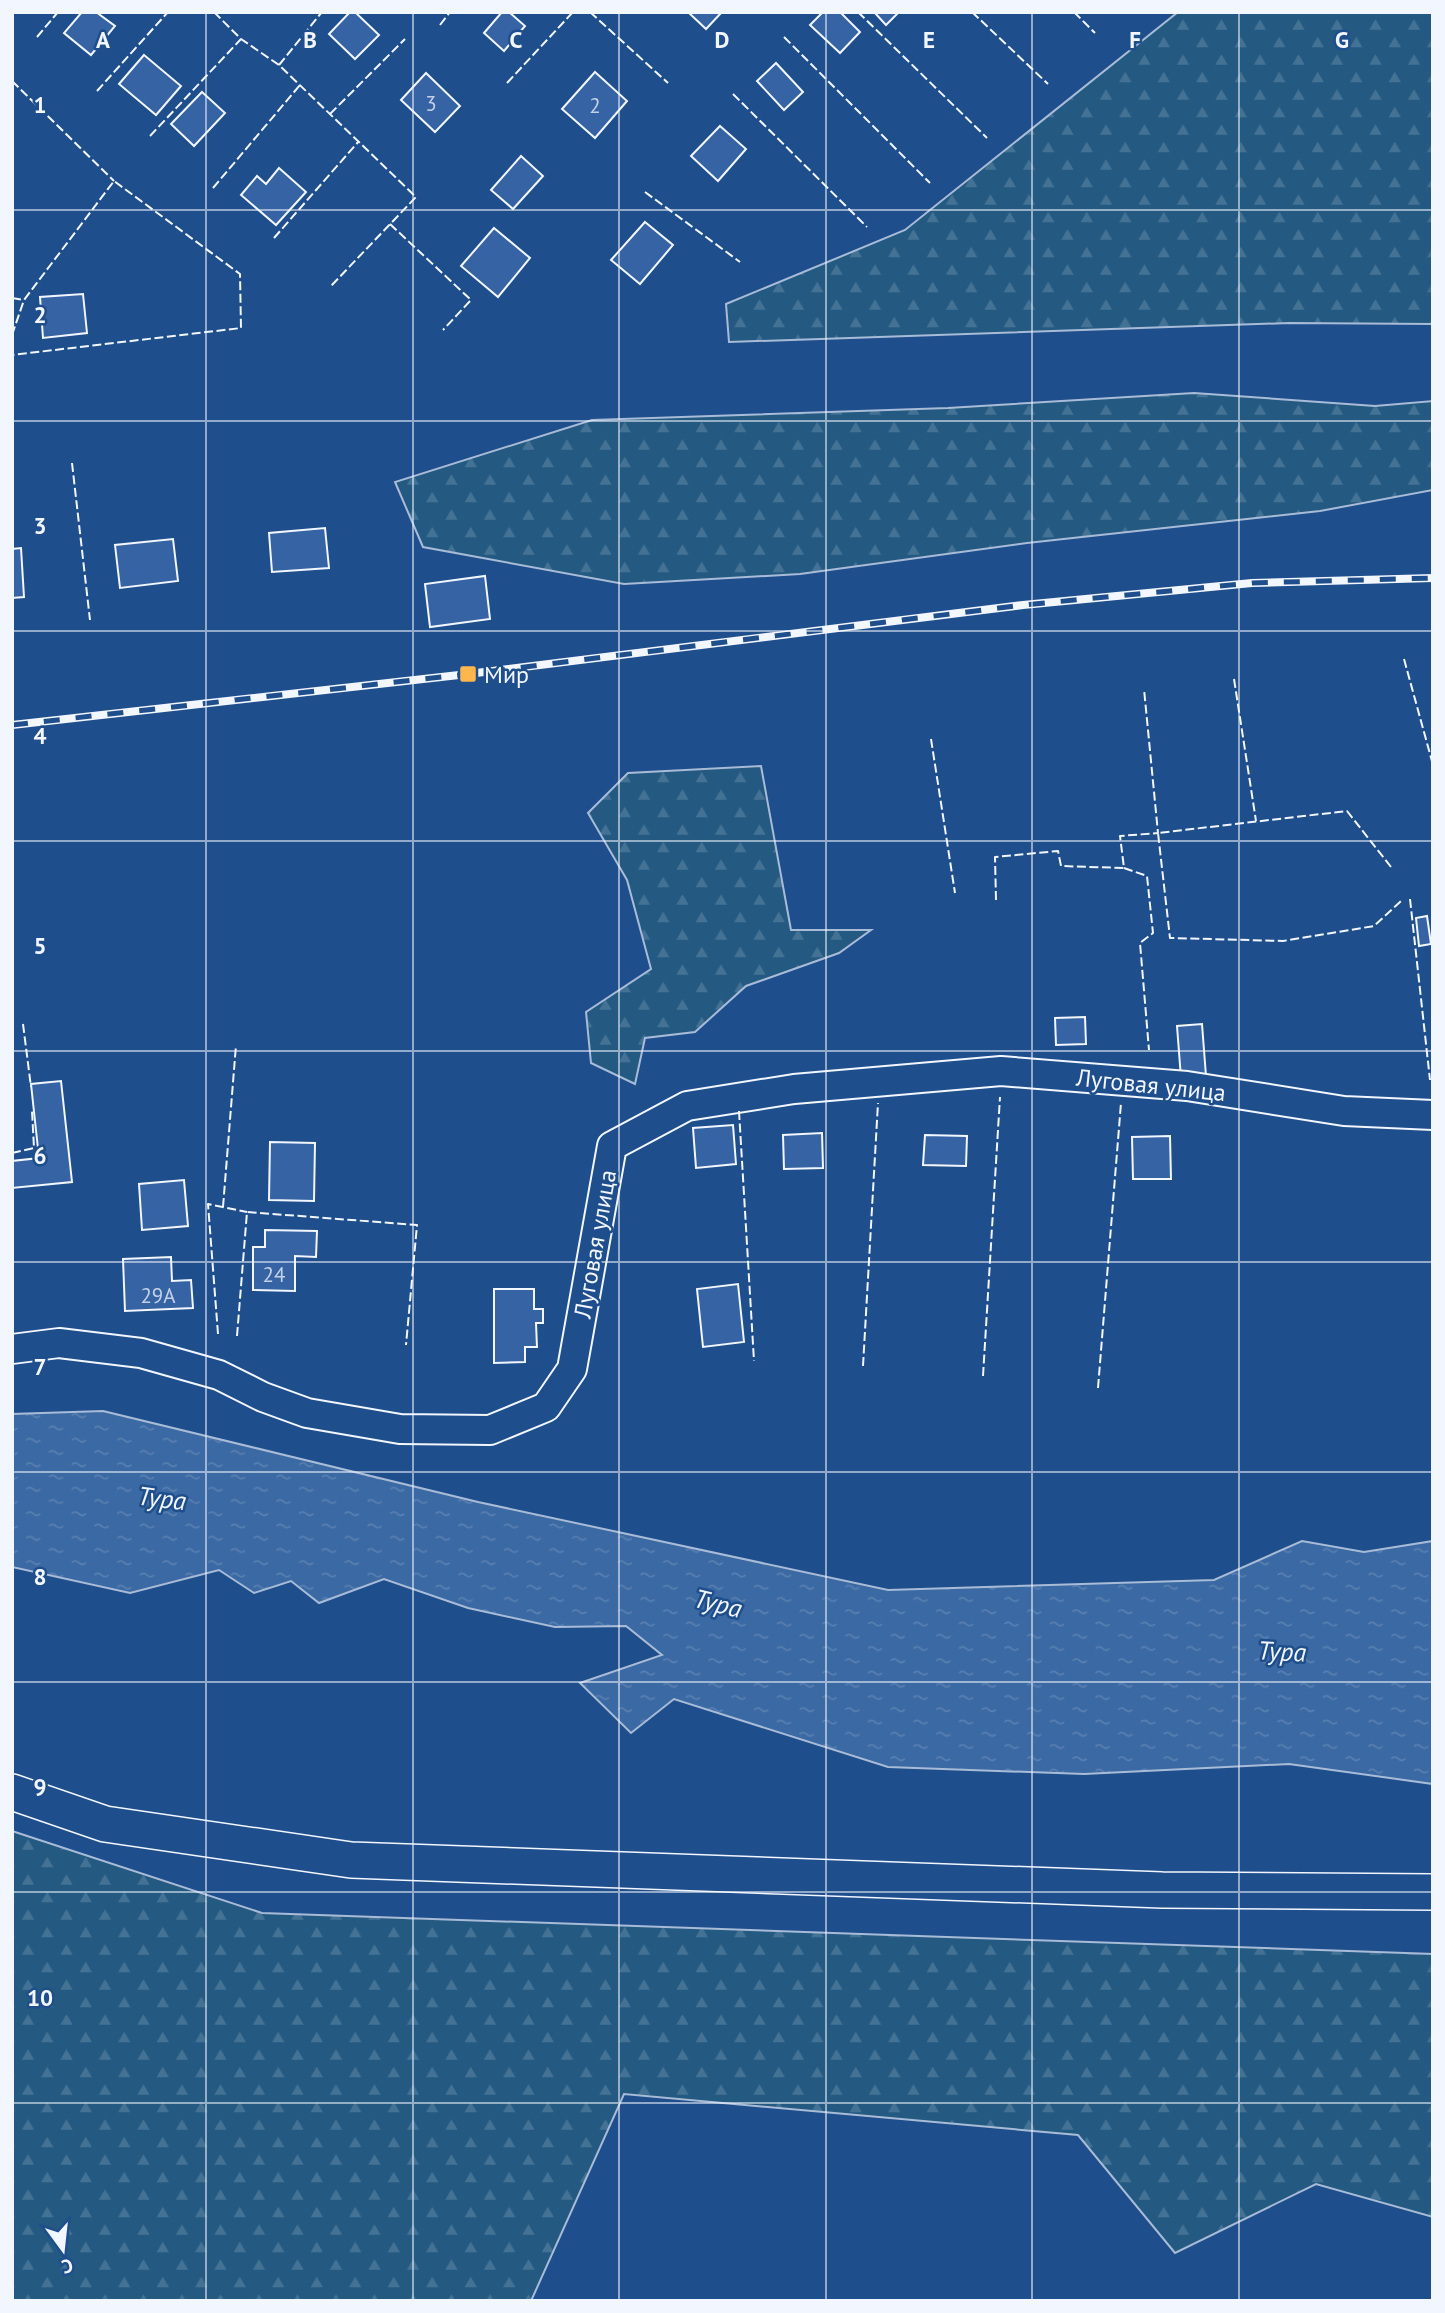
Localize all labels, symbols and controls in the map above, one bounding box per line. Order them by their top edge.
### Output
text: A [96,25,110,54]
text: B [303,25,317,54]
text: C [510,25,523,54]
text: D [715,25,729,54]
text: E [923,25,935,54]
text: F [1129,25,1141,54]
text: G [1335,25,1349,54]
text: 1 [33,90,47,119]
house number: 3 [425,90,437,117]
house number: 2 [589,92,601,119]
text: 2 [33,300,47,329]
text: 3 [33,511,47,540]
place label: Мир [484,659,529,690]
marker: Мир [458,664,478,684]
text: 4 [33,721,47,750]
text: 5 [33,931,47,960]
street label: Луговая улица [1074,1062,1227,1108]
text: 6 [33,1141,47,1170]
street label: Луговая улица [567,1167,623,1322]
house number: 24 [263,1261,285,1288]
house number: 29А [140,1282,176,1309]
text: 7 [33,1352,47,1381]
water label: Тура [136,1479,188,1517]
text: 8 [33,1562,47,1591]
water label: Тура [691,1581,746,1625]
water label: Тура [1257,1633,1307,1669]
text: 9 [33,1772,47,1801]
text: 10 [27,1983,53,2012]
north arrow [28,2215,98,2285]
text: С [59,2253,76,2279]

